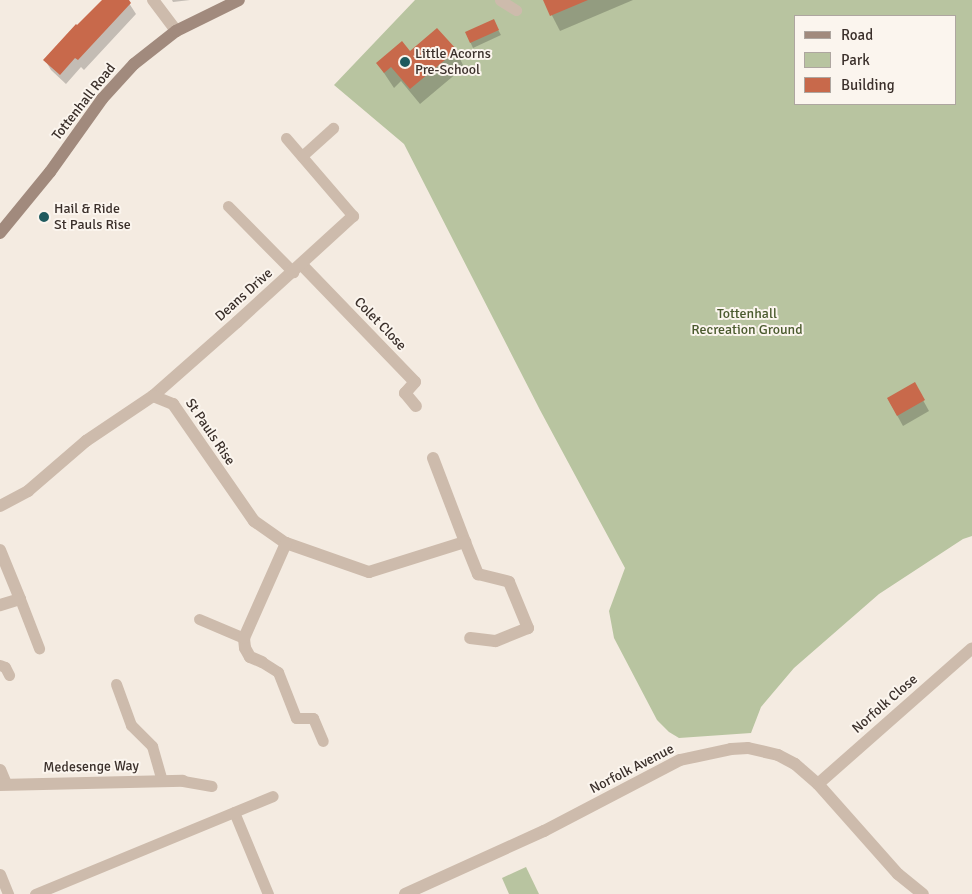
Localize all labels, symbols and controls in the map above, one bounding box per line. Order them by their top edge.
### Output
legend [794,15,957,105]
text: Road [841,26,873,44]
place label: Little Acorns Pre-School [415,46,491,78]
text: Park [841,51,870,69]
marker: Little Acorns Pre-School [399,56,411,68]
street label: Tottenhall Road [49,60,119,144]
text: Building [841,76,895,94]
place label: Hail & Ride St Pauls Rise [54,201,131,233]
marker: Hail & Ride St Pauls Rise [38,211,50,223]
street label: Deans Drive [212,265,276,325]
street label: Colet Close [351,294,409,354]
park label: Tottenhall Recreation Ground [691,306,803,338]
street label: St Pauls Rise [182,395,238,469]
street label: Norfolk Close [849,671,921,737]
street label: Norfolk Avenue [587,741,677,797]
street label: Medesenge Way [43,758,139,776]

